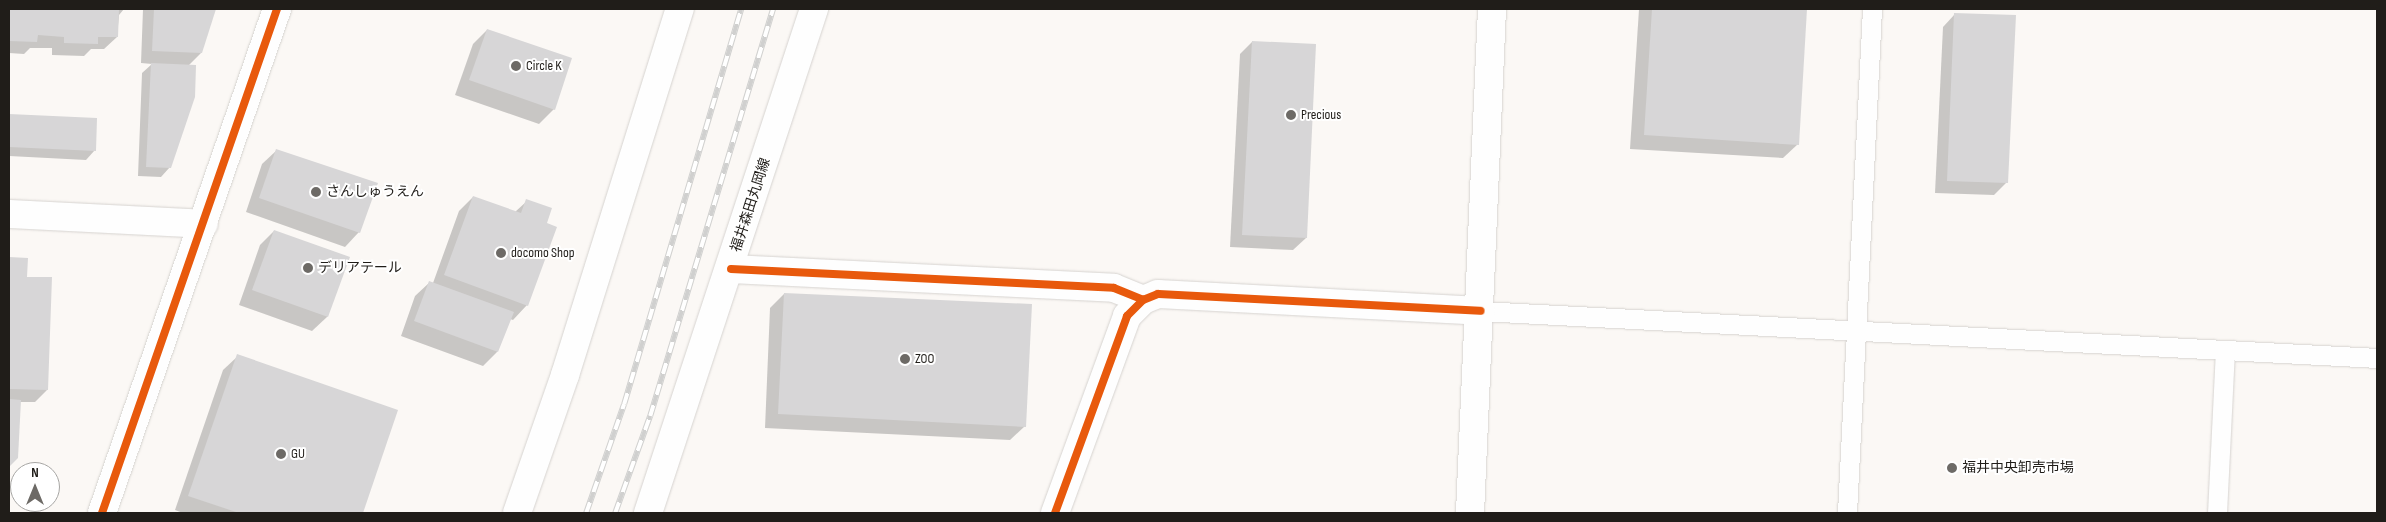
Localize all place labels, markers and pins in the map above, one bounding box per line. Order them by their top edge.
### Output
place label: Circle K [526,58,562,74]
marker: Circle K [510,60,522,72]
place label: Precious [1301,107,1341,123]
marker: Precious [1285,109,1297,121]
place label: さんしゅうえん [326,184,424,200]
marker: さんしゅうえん [310,186,322,198]
place label: docomo Shop [511,245,575,261]
marker: docomo Shop [495,247,507,259]
place label: デリアテール [318,260,402,276]
marker: デリアテール [302,262,314,274]
place label: ZOO [915,351,934,367]
marker: ZOO [899,353,911,365]
place label: GU [291,446,305,462]
marker: GU [275,448,287,460]
place label: 福井中央卸売市場 [1962,460,2074,476]
marker: 福井中央卸売市場 [1946,462,1958,474]

